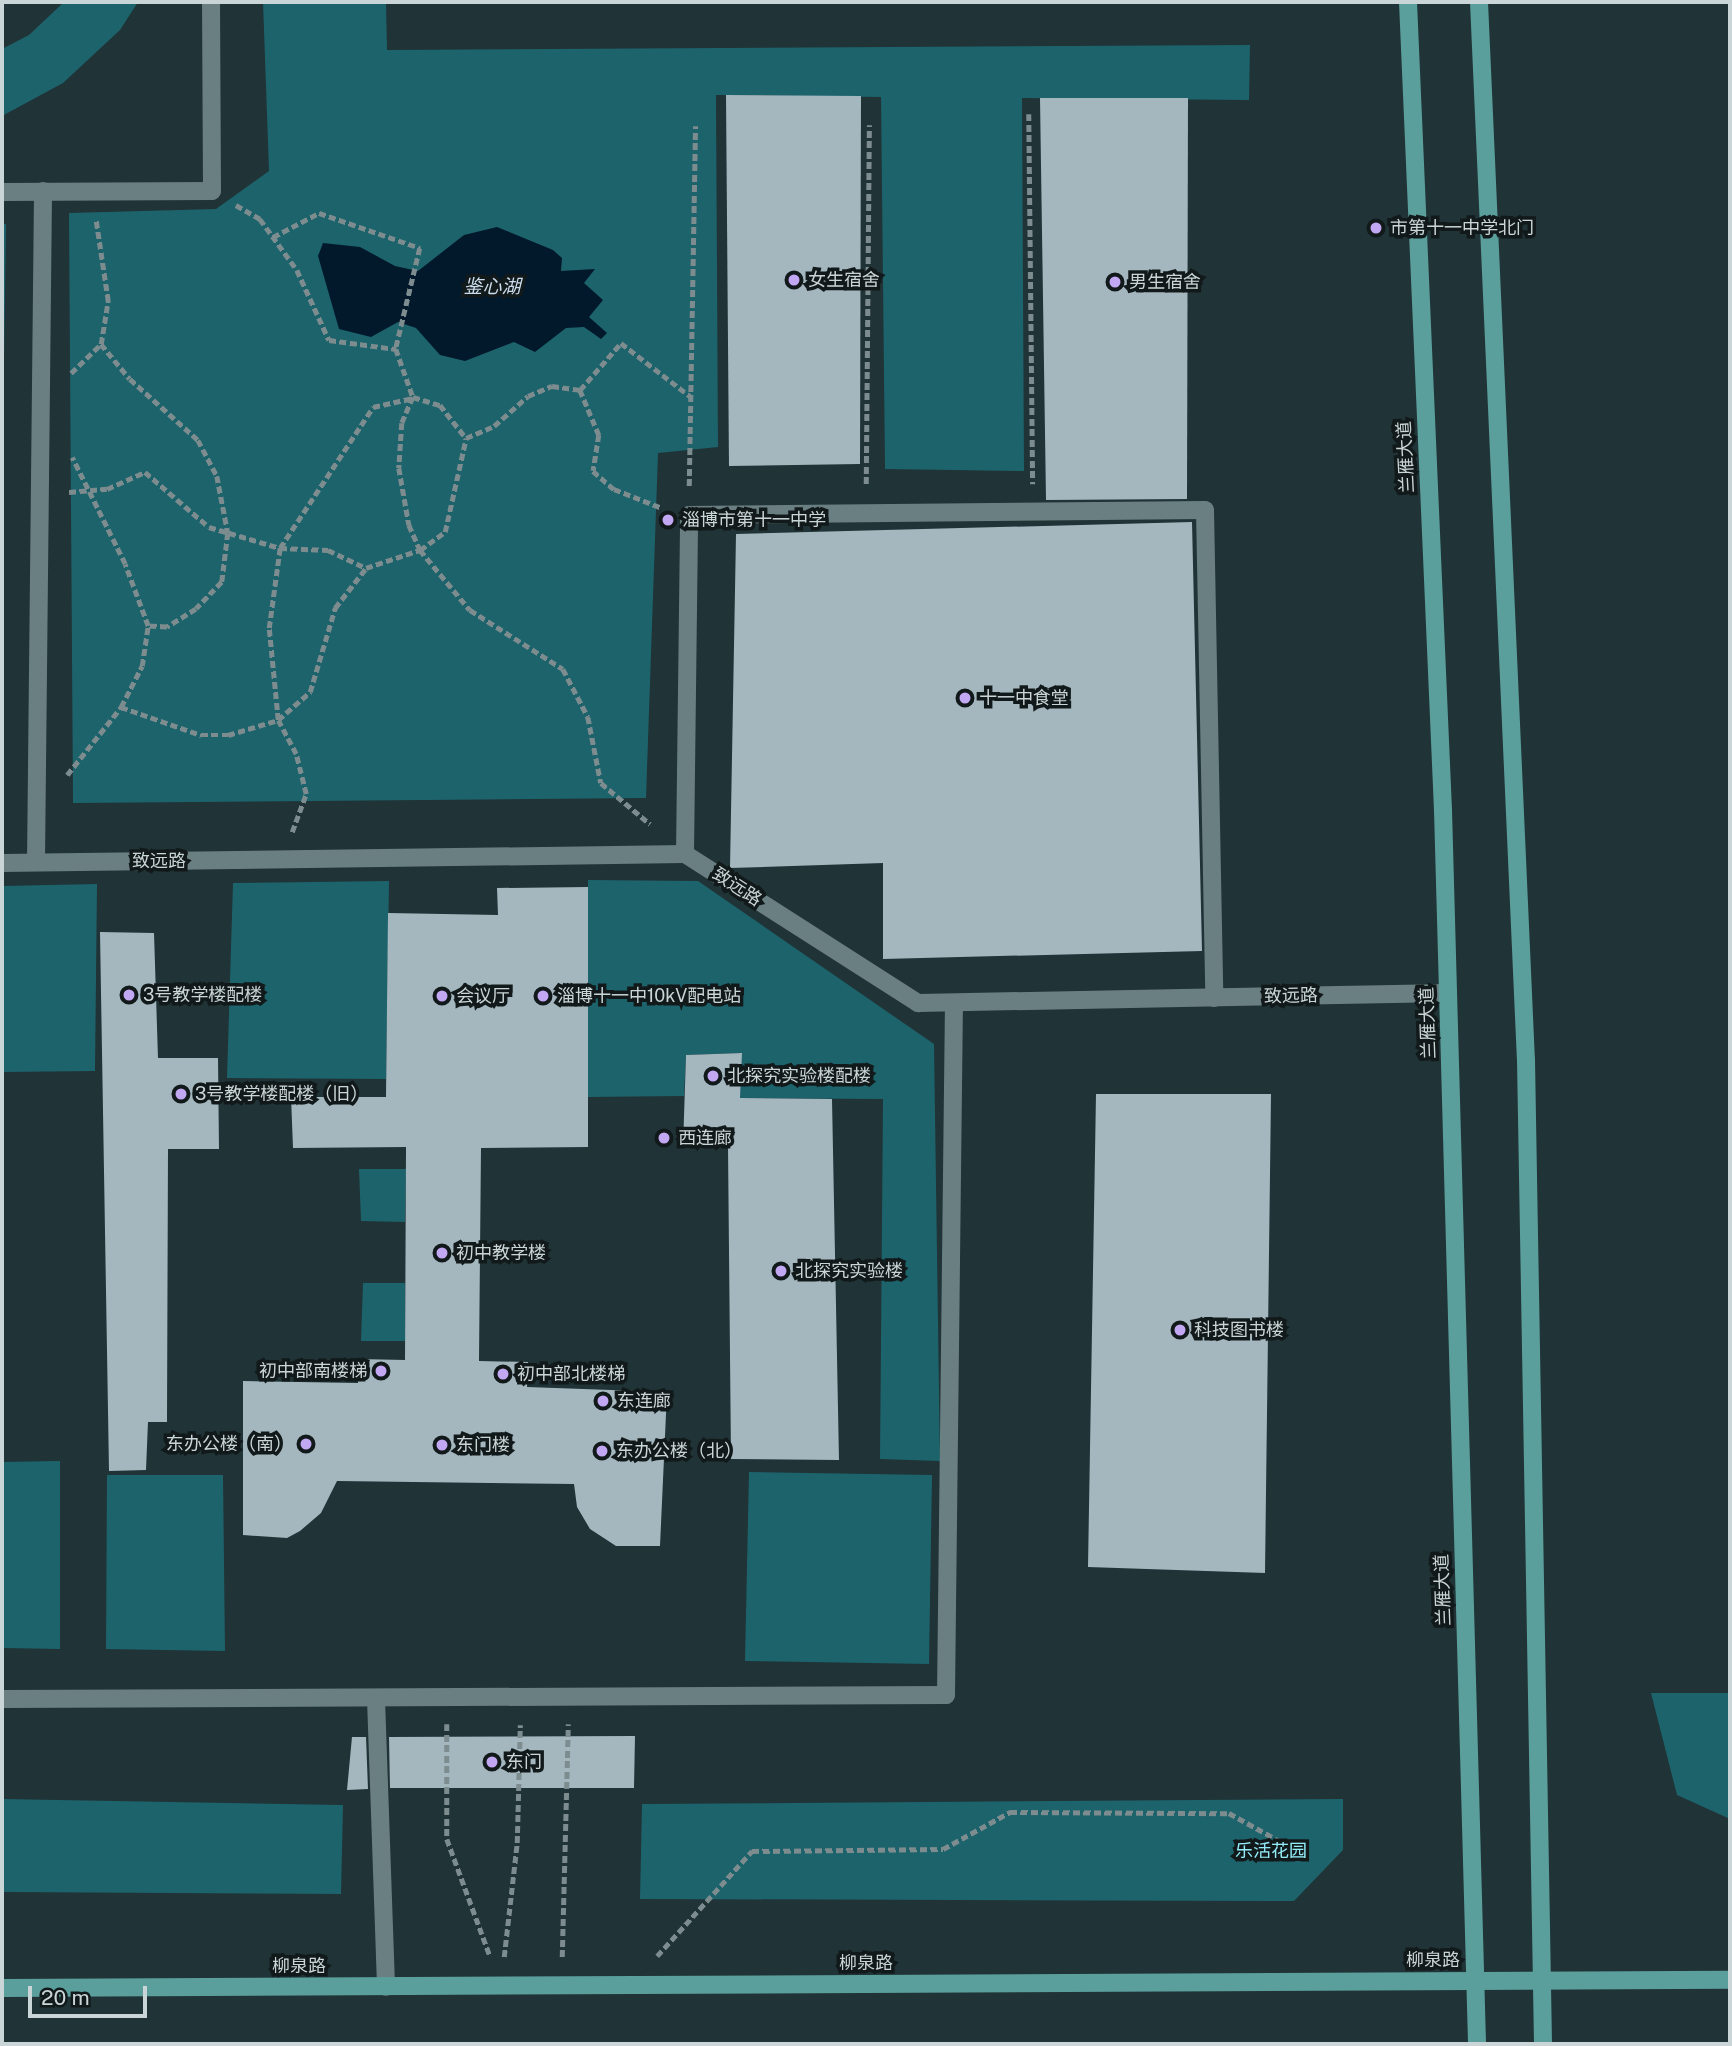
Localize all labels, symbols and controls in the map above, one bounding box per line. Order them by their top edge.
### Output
place label: 市第十一中学北门 [1390,217,1534,239]
marker: 市第十一中学北门 [1368,220,1384,236]
place label: 女生宿舍 [808,269,880,291]
place label: 男生宿舍 [1129,271,1201,293]
marker: 女生宿舍 [786,272,802,288]
marker: 男生宿舍 [1107,274,1123,290]
water label: 鉴心湖 [464,276,520,298]
street label: 兰雁大道 [1393,420,1419,494]
place label: 淄博市第十一中学 [682,509,826,531]
marker: 淄博市第十一中学 [660,512,676,528]
place label: 十一中食堂 [979,687,1069,709]
marker: 十一中食堂 [957,690,973,706]
street label: 致远路 [132,850,186,872]
street label: 致远路 [708,863,766,911]
place label: 3号教学楼配楼 [143,984,262,1006]
place label: 会议厅 [456,985,510,1007]
place label: 淄博十一中10kV配电站 [557,985,741,1007]
street label: 致远路 [1264,985,1318,1007]
marker: 3号教学楼配楼 [121,987,137,1003]
street label: 兰雁大道 [1416,987,1440,1059]
marker: 会议厅 [434,988,450,1004]
marker: 淄博十一中10kV配电站 [535,988,551,1004]
place label: 北探究实验楼配楼 [727,1065,871,1087]
marker: 北探究实验楼配楼 [705,1068,721,1084]
place label: 3号教学楼配楼（旧） [195,1083,368,1105]
marker: 3号教学楼配楼（旧） [173,1086,189,1102]
place label: 西连廊 [678,1127,732,1149]
marker: 西连廊 [656,1130,672,1146]
place label: 初中教学楼 [456,1242,546,1264]
marker: 初中教学楼 [434,1245,450,1261]
place label: 北探究实验楼 [795,1260,903,1282]
marker: 北探究实验楼 [773,1263,789,1279]
place label: 科技图书楼 [1194,1319,1284,1341]
marker: 科技图书楼 [1172,1322,1188,1338]
place label: 初中部南楼梯 [259,1360,367,1382]
marker: 初中部南楼梯 [373,1363,389,1379]
place label: 初中部北楼梯 [517,1363,625,1385]
marker: 初中部北楼梯 [495,1366,511,1382]
place label: 东连廊 [617,1390,671,1412]
marker: 东连廊 [595,1393,611,1409]
place label: 东办公楼（南） [166,1433,292,1455]
place label: 东门楼 [456,1434,510,1456]
marker: 东办公楼（南） [298,1436,314,1452]
marker: 东门楼 [434,1437,450,1453]
place label: 东办公楼（北） [616,1440,742,1462]
marker: 东办公楼（北） [594,1443,610,1459]
street label: 兰雁大道 [1431,1554,1455,1626]
place label: 东门 [506,1751,542,1773]
marker: 东门 [484,1754,500,1770]
park label: 乐活花园 [1235,1840,1307,1862]
street label: 柳泉路 [1406,1949,1460,1971]
street label: 柳泉路 [839,1952,893,1974]
street label: 柳泉路 [272,1955,326,1977]
scale bar [32,1972,150,2016]
text: 20 m [41,1985,90,2010]

